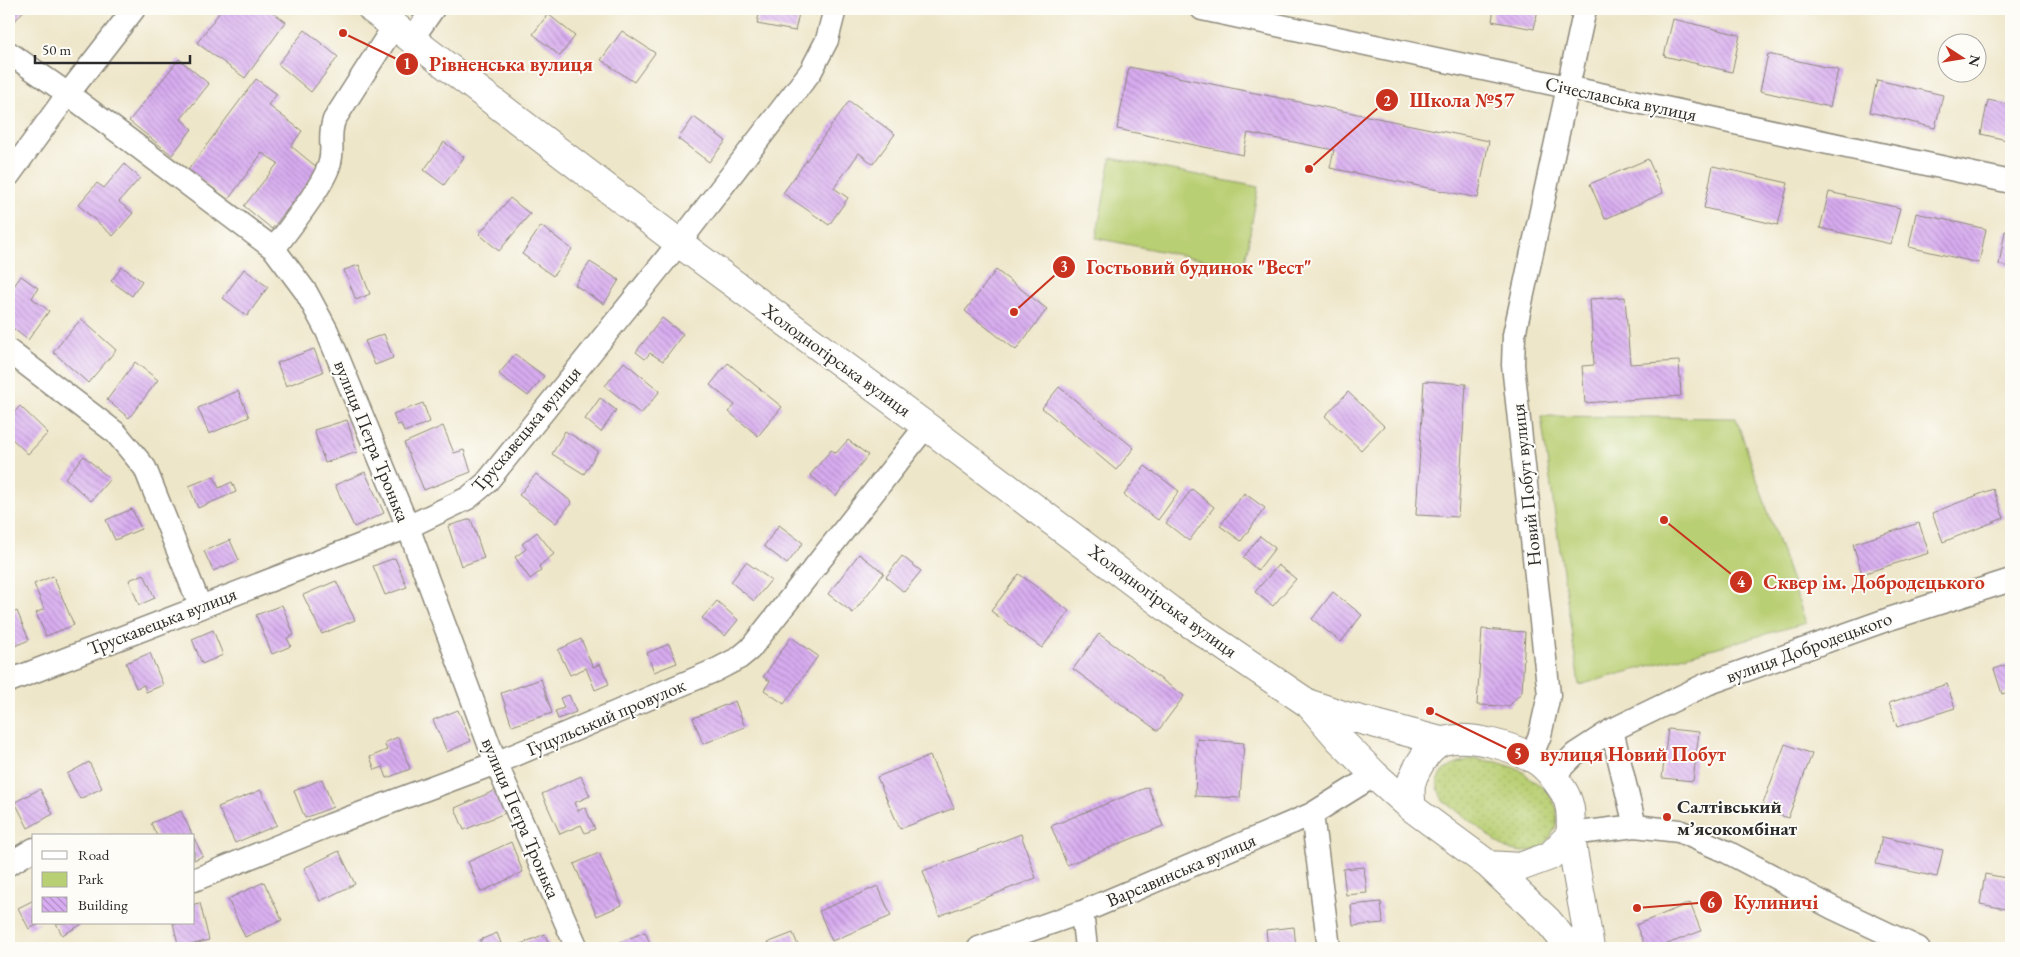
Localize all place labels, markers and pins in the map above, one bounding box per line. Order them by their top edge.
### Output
callout: Рівненська вулиця [394,46,603,81]
callout: Школа №57 [1374,83,1524,118]
callout: Гостьовий будинок "Вест" [1051,249,1322,284]
callout: Сквер ім. Добродецького [1728,565,1995,600]
callout: вулиця Новий Побут [1505,736,1736,771]
place label: Салтівський м’ясокомбінат [1677,794,1798,841]
marker: Салтівський м’ясокомбінат [1661,811,1673,823]
callout: Кулиничі [1698,885,1828,920]

